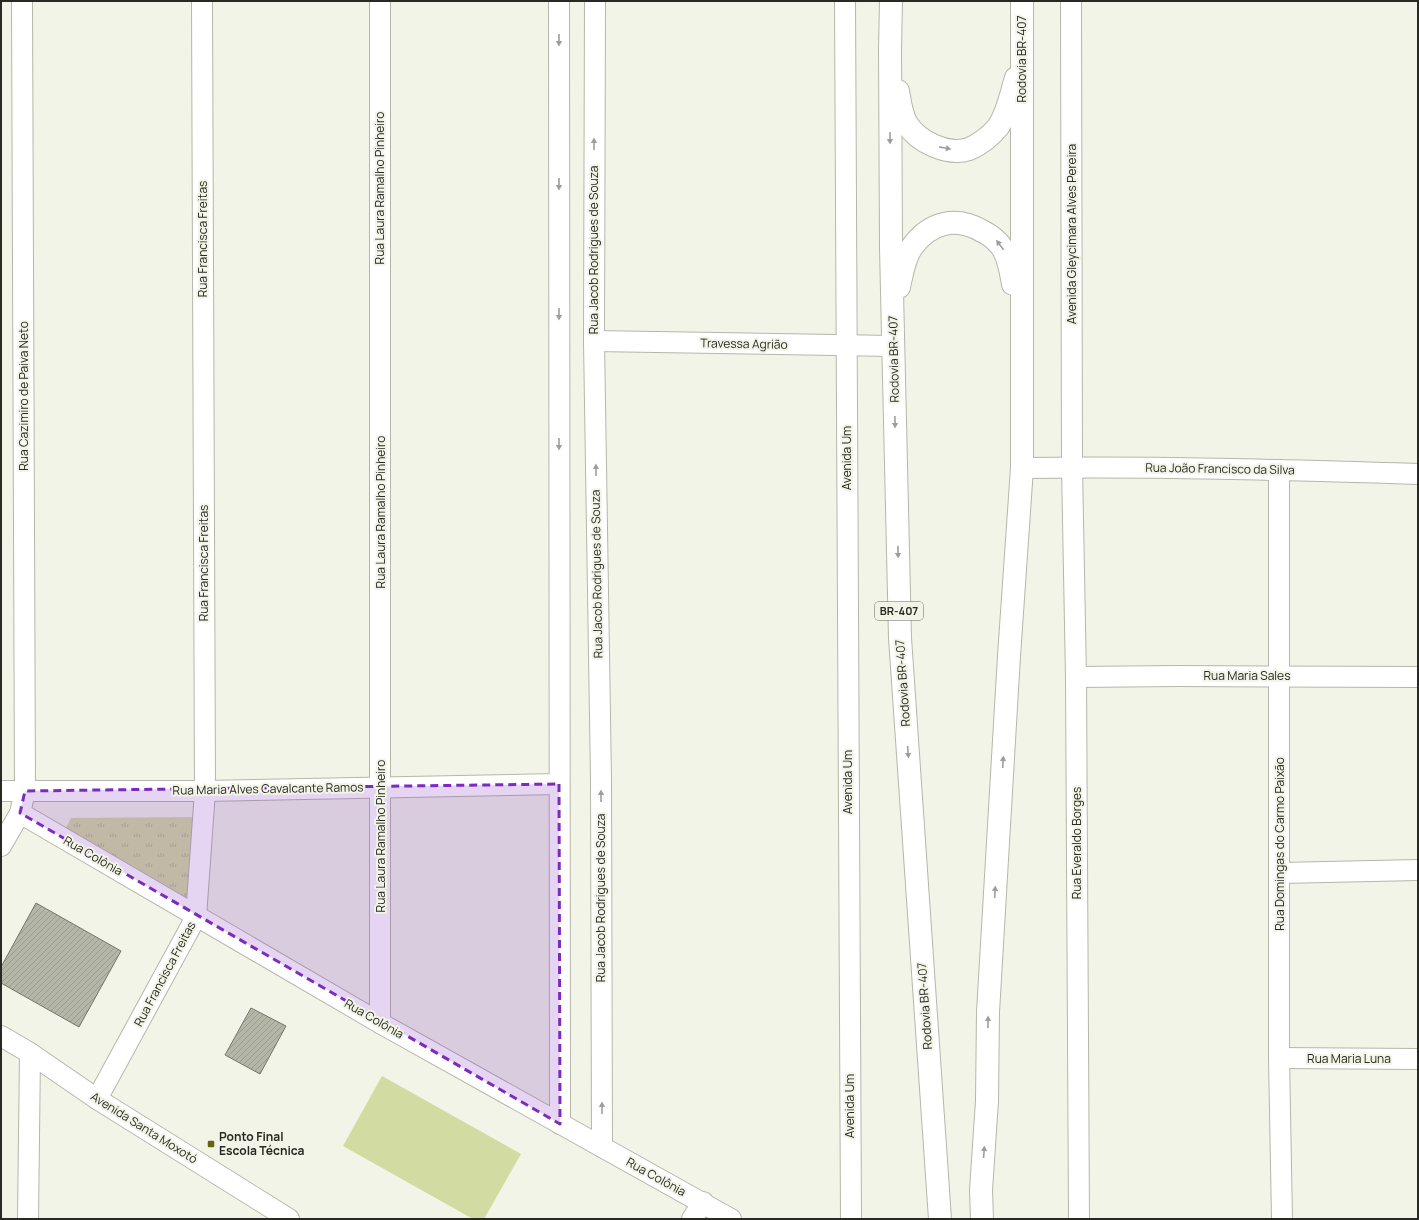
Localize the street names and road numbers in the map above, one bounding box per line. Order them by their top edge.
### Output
street label: Rodovia BR-407 [1013,15,1030,103]
street label: Rua Laura Ramalho Pinheiro [371,112,388,264]
street label: Avenida Gleycimara Alves Pereira [1063,144,1080,324]
street label: Rua Jacob Rodrigues de Souza [585,166,602,334]
street label: Rua Francisca Freitas [194,181,211,297]
street label: Rodovia BR-407 [884,315,903,403]
street label: Rua Cazimiro de Paiva Neto [15,321,32,471]
street label: Travessa Agrião [700,334,788,353]
street label: Avenida Um [838,426,855,490]
street label: Rua Laura Ramalho Pinheiro [372,436,389,588]
street label: Rua João Francisco da Silva [1145,459,1295,478]
street label: Rua Jacob Rodrigues de Souza [587,490,606,659]
street label: Rua Francisca Freitas [195,505,212,621]
road number: BR-407 [875,602,923,620]
street label: Rodovia BR-407 [891,639,914,727]
street label: Rua Maria Sales [1204,667,1290,684]
street label: Avenida Um [839,750,856,814]
street label: Rua Domingas do Carmo Paixão [1271,757,1288,931]
street label: Rua Laura Ramalho Pinheiro [372,760,389,912]
street label: Rua Maria Alves Cavalcante Ramos [172,778,364,799]
street label: Rua Everaldo Borges [1068,787,1085,899]
street label: Rua Jacob Rodrigues de Souza [592,814,609,982]
street label: Rua Colônia [60,832,126,879]
street label: Rua Francisca Freitas [130,918,199,1029]
street label: Rodovia BR-407 [913,962,936,1050]
street label: Rua Colônia [341,995,407,1042]
street label: Rua Maria Luna [1307,1050,1391,1067]
street label: Avenida Um [841,1074,858,1138]
street label: Avenida Santa Moxotó [88,1088,201,1167]
street label: Rua Colônia [623,1153,689,1200]

